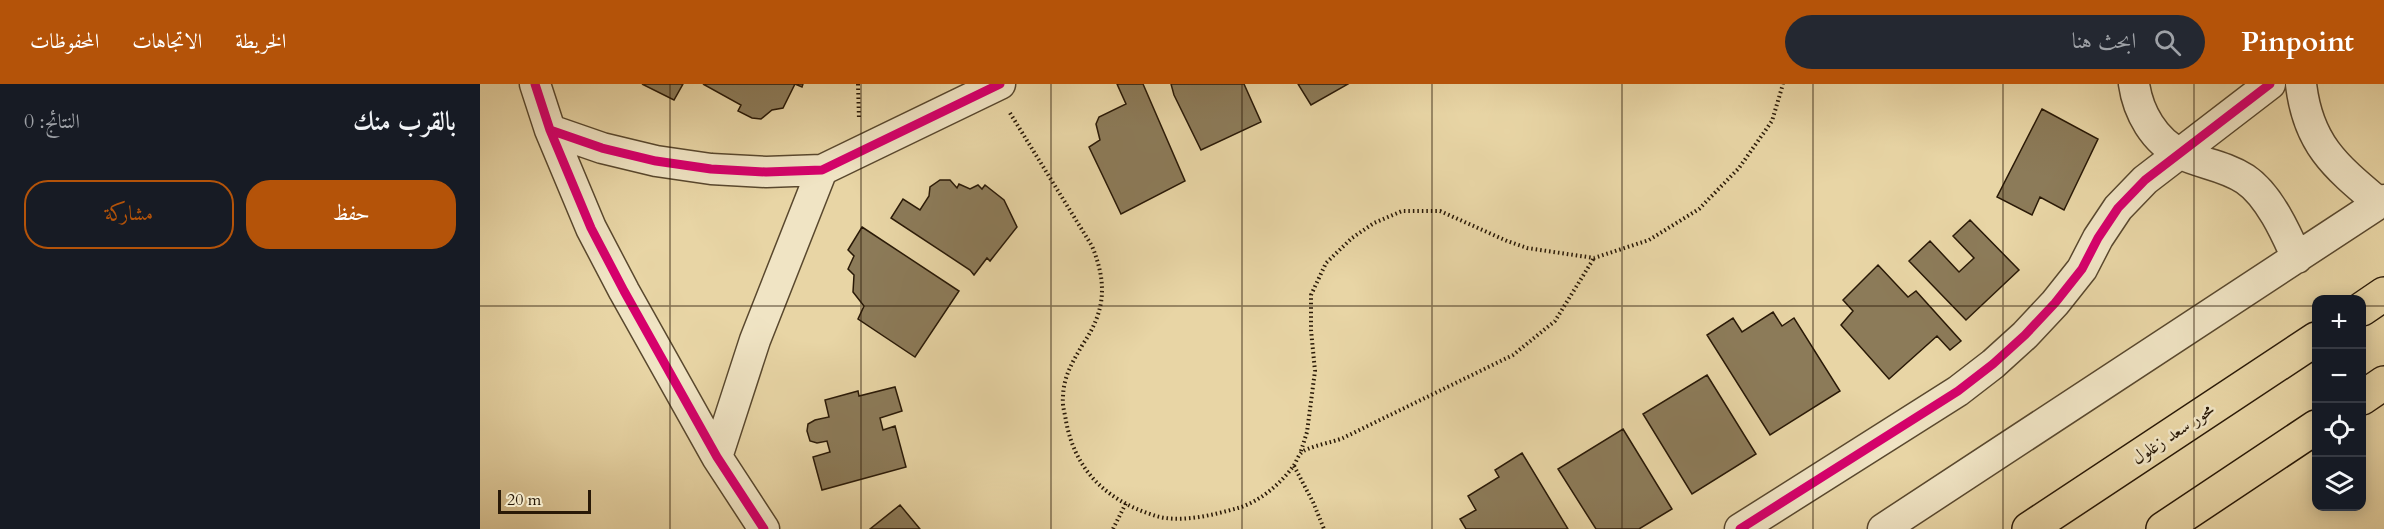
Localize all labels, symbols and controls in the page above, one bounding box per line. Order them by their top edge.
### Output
search box [1785,15,2205,69]
text: Pinpoint [2241,23,2354,61]
text: ابحث هنا [2072,26,2136,56]
icon: search [2151,26,2184,59]
text: المحفوظات [30,27,99,56]
text: الاتجاهات [132,27,202,56]
text: الخريطة [235,27,286,56]
text: بالقرب منك [353,104,456,139]
text: النتائج: 0 [24,108,80,135]
button: مشاركة [24,180,234,249]
button: حفظ [246,180,456,249]
map controls [2312,295,2366,511]
button: + [2312,295,2366,349]
button: − [2312,349,2366,403]
street label: محور سعد زغلول [2127,397,2219,471]
button: locate [2312,403,2366,457]
button: layers [2312,457,2366,511]
scale bar [498,487,591,514]
text: 20 m [507,489,541,511]

